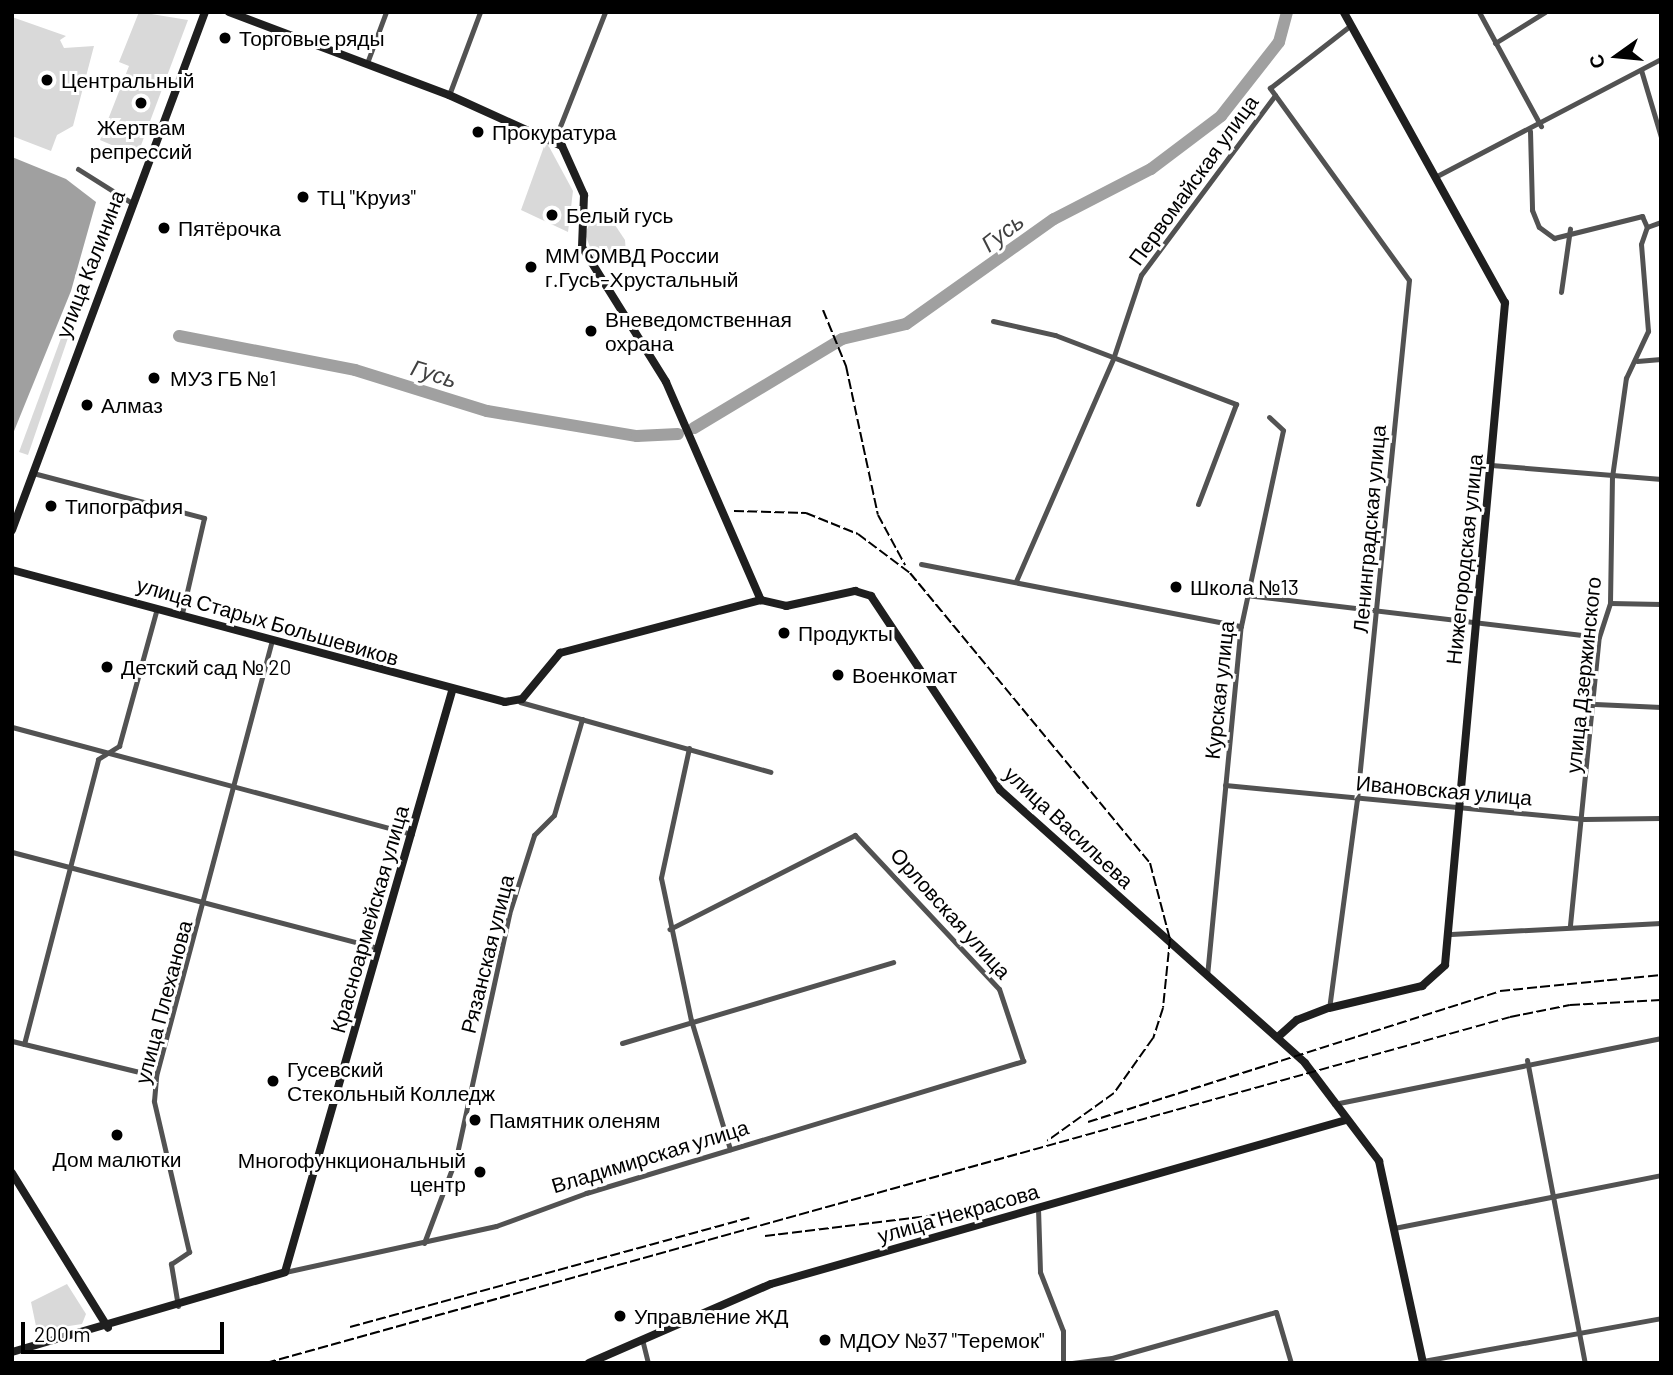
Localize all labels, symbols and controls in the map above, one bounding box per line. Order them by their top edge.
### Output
north arrow [1582,21,1652,91]
place label: Торговые ряды [239,25,385,51]
marker: Торговые ряды [217,30,233,46]
text: С [1583,52,1609,71]
place label: Центральный [61,67,194,93]
marker: Центральный [39,72,55,88]
street label: Первомайская улица [1123,90,1263,270]
marker: Жертвам репрессий [133,95,149,111]
place label: Жертвам репрессий [90,114,192,164]
place label: Прокуратура [492,119,617,145]
marker: Прокуратура [470,124,486,140]
place label: ТЦ "Круиз" [317,184,416,210]
street label: улица Калинина [50,186,130,342]
marker: ТЦ "Круиз" [295,189,311,205]
place label: Белый гусь [566,202,673,228]
marker: Белый гусь [544,207,560,223]
water label: Гусь [975,207,1029,257]
place label: Пятёрочка [178,215,281,241]
marker: Пятёрочка [156,220,172,236]
place label: ММ ОМВД России г.Гусь–Хрустальный [545,242,739,292]
marker: ММ ОМВД России г.Гусь–Хрустальный [523,259,539,275]
place label: Вневедомственная охрана [605,306,792,356]
marker: Вневедомственная охрана [583,323,599,339]
water label: Гусь [408,353,460,393]
place label: МУЗ ГБ №1 [170,365,276,391]
marker: МУЗ ГБ №1 [144,368,164,388]
place label: Алмаз [101,392,163,418]
marker: Алмаз [79,397,95,413]
street label: Ленинградская улица [1347,424,1391,634]
street label: Нижегородская улица [1440,452,1488,666]
place label: Типография [65,493,183,519]
marker: Типография [43,498,59,514]
street label: улица Старых Большевиков [134,571,402,671]
place label: Школа №13 [1190,574,1299,600]
street label: улица Дзержинского [1560,575,1606,775]
marker: Школа №13 [1168,579,1184,595]
street label: Курская улица [1199,619,1239,761]
place label: Продукты [798,620,893,646]
marker: Продукты [776,625,792,641]
place label: Детский сад № 20 [121,654,291,680]
marker: Детский сад № 20 [99,659,115,675]
place label: Военкомат [852,662,957,688]
marker: Военкомат [830,667,846,683]
street label: улица Васильева [999,761,1139,893]
street label: Ивановская улица [1355,770,1533,810]
street label: Красноармейская улица [324,802,414,1036]
street label: Орловская улица [886,842,1016,984]
street label: Рязанская улица [455,872,519,1036]
street label: улица Плеханова [129,917,197,1087]
place label: Гусевский Стекольный Колледж [287,1056,495,1106]
marker: Гусевский Стекольный Колледж [265,1073,281,1089]
place label: Памятник оленям [489,1107,660,1133]
marker: Памятник оленям [467,1112,483,1128]
street label: Владимирская улица [548,1114,752,1198]
marker: Дом малютки [109,1127,125,1143]
place label: Дом малютки [53,1146,181,1172]
place label: Многофункциональный центр [238,1147,466,1197]
marker: Многофункциональный центр [472,1164,488,1180]
street label: улица Некрасова [875,1178,1041,1248]
place label: Управление ЖД [634,1303,789,1329]
scale bar [24,1308,228,1352]
marker: Управление ЖД [612,1308,628,1324]
text: 200 m [34,1321,91,1346]
place label: МДОУ №37 "Теремок" [839,1327,1045,1353]
marker: МДОУ №37 "Теремок" [817,1332,833,1348]

